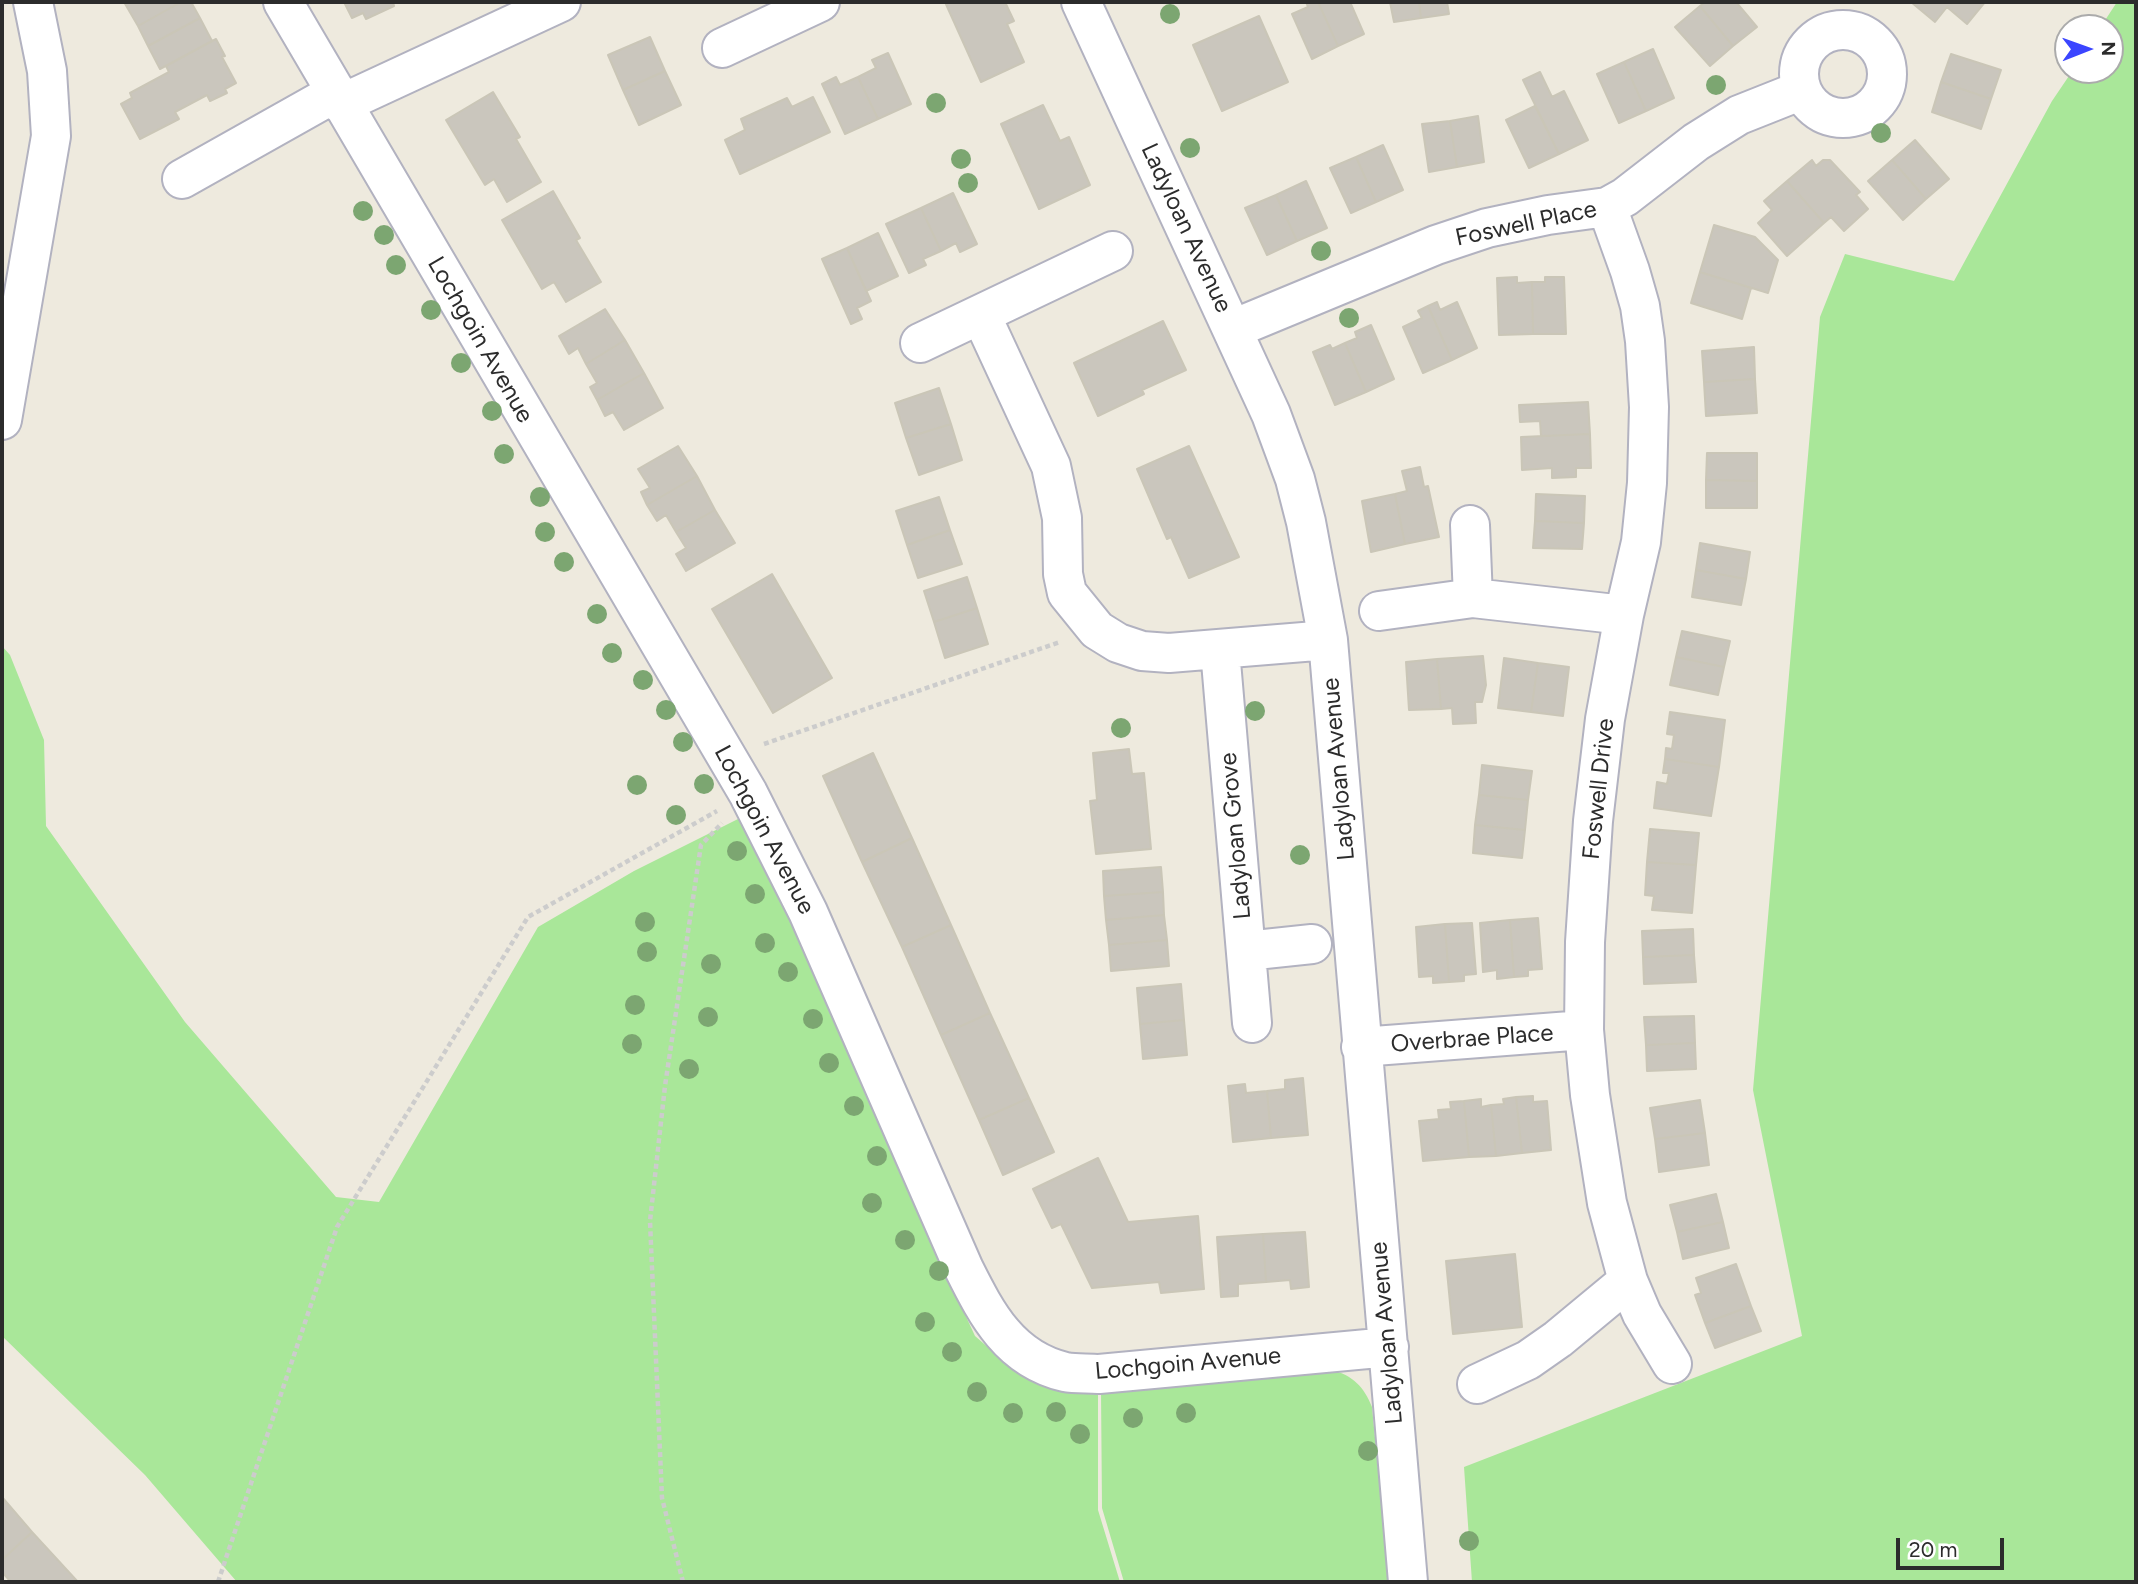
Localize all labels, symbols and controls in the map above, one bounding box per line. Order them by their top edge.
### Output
north arrow [2054,14,2124,84]
text: N [2097,41,2120,56]
street label: Ladyloan Avenue [1134,139,1238,317]
street label: Foswell Place [1453,195,1599,253]
street label: Lochgoin Avenue [421,252,539,428]
street label: Ladyloan Avenue [1317,676,1361,862]
street label: Foswell Drive [1577,717,1621,861]
street label: Lochgoin Avenue [707,741,821,919]
street label: Ladyloan Grove [1214,751,1258,921]
street label: Overbrae Place [1390,1019,1554,1059]
street label: Ladyloan Avenue [1365,1240,1409,1426]
street label: Lochgoin Avenue [1094,1342,1282,1386]
scale bar [1900,1524,2008,1568]
text: 20 m [1909,1537,1957,1562]

